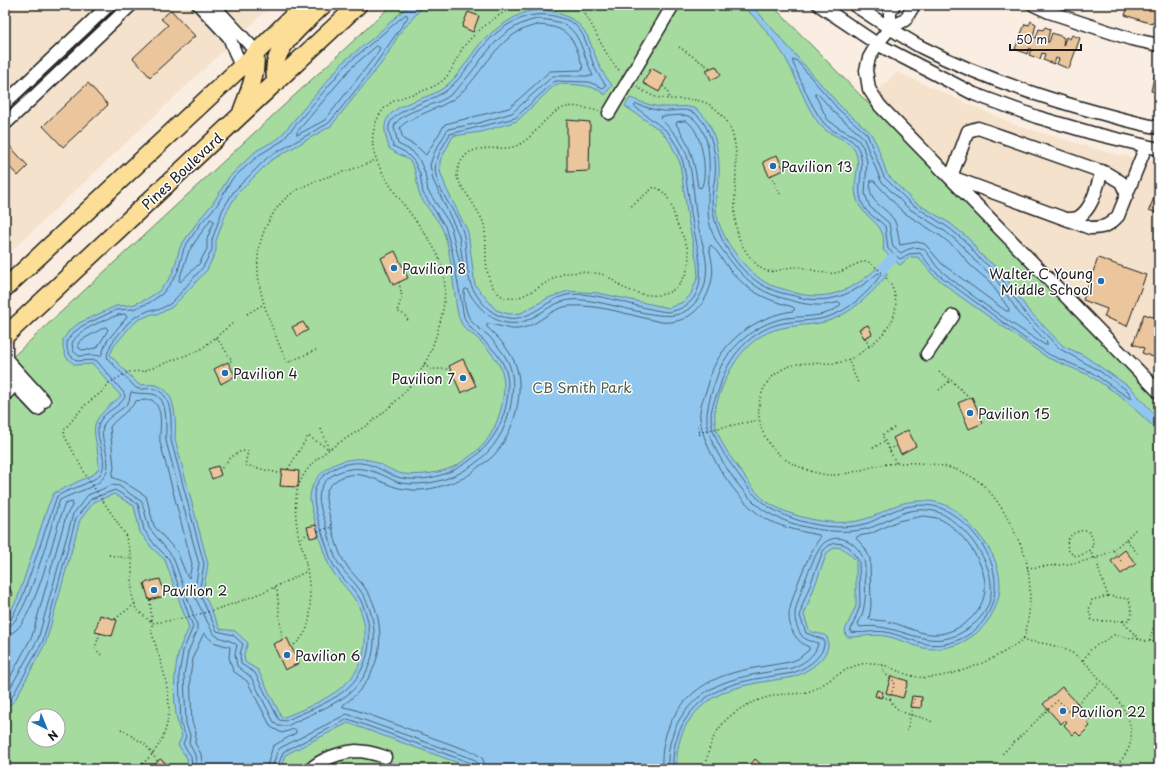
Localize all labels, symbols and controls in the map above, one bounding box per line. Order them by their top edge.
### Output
scale bar [1010,26,1081,52]
text: 50 m [1016,30,1047,48]
street label: Pines Boulevard [137,127,228,214]
place label: Pavilion 13 [781,156,853,177]
marker: Pavilion 13 [768,161,778,171]
place label: Pavilion 8 [402,258,466,279]
marker: Pavilion 8 [389,263,399,273]
place label: Walter C Young Middle School [989,263,1093,300]
marker: Walter C Young Middle School [1096,276,1106,286]
place label: Pavilion 4 [233,363,298,384]
marker: Pavilion 4 [220,368,230,378]
place label: Pavilion 7 [392,368,455,389]
marker: Pavilion 7 [458,373,468,383]
park label: CB Smith Park [532,377,632,398]
place label: Pavilion 15 [978,403,1050,424]
marker: Pavilion 15 [965,408,975,418]
place label: Pavilion 2 [162,580,227,601]
marker: Pavilion 2 [149,585,159,595]
place label: Pavilion 6 [295,645,360,666]
marker: Pavilion 6 [282,650,292,660]
place label: Pavilion 22 [1071,701,1146,722]
marker: Pavilion 22 [1058,706,1068,716]
north arrow [26,708,66,748]
text: N [44,726,62,745]

